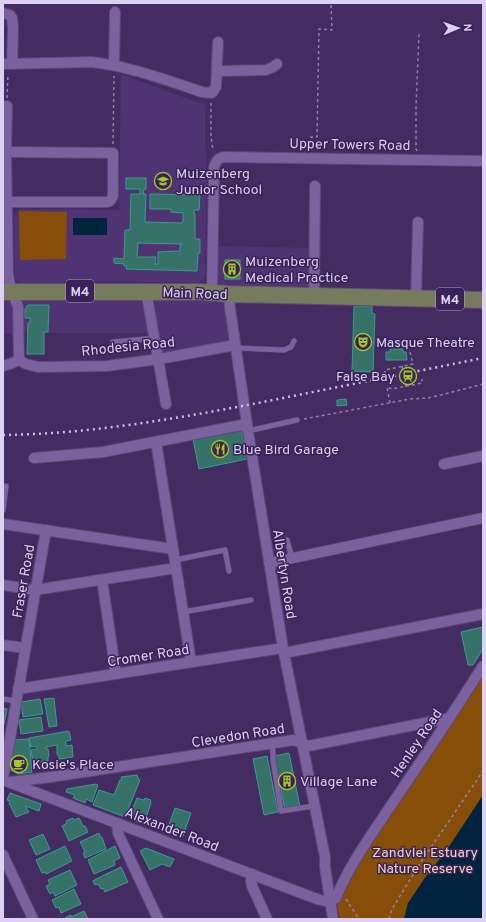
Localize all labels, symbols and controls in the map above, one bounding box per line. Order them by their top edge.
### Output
north arrow [438,8,478,48]
text: N [460,23,474,32]
street label: Upper Towers Road [289,136,411,155]
place label: Muizenberg Junior School [176,166,262,199]
school or university icon: Muizenberg Junior School [153,171,173,191]
place label: Muizenberg Medical Practice [245,254,348,287]
building icon: Muizenberg Medical Practice [222,259,242,279]
road number: M4 [66,280,94,302]
street label: Main Road [162,285,228,304]
road number: M4 [436,288,464,310]
theatre icon: Masque Theatre [353,332,373,352]
street label: Rhodesia Road [81,334,176,361]
place label: Masque Theatre [376,335,475,352]
station icon: False Bay [398,366,418,386]
place label: False Bay [336,369,395,386]
restaurant icon: Blue Bird Garage [210,439,230,459]
place label: Blue Bird Garage [233,442,339,459]
street label: Albertyn Road [268,528,299,620]
street label: Fraser Road [10,543,39,619]
street label: Cromer Road [106,642,190,671]
street label: Henley Road [388,706,446,782]
street label: Clevedon Road [190,721,286,752]
cafe icon: Kosie's Place [9,754,29,774]
place label: Kosie's Place [32,757,114,774]
building icon: Village Lane [277,771,297,791]
place label: Village Lane [300,774,377,791]
street label: Alexander Road [122,805,221,856]
park label: Zandvlei Estuary Nature Reserve [372,845,478,878]

